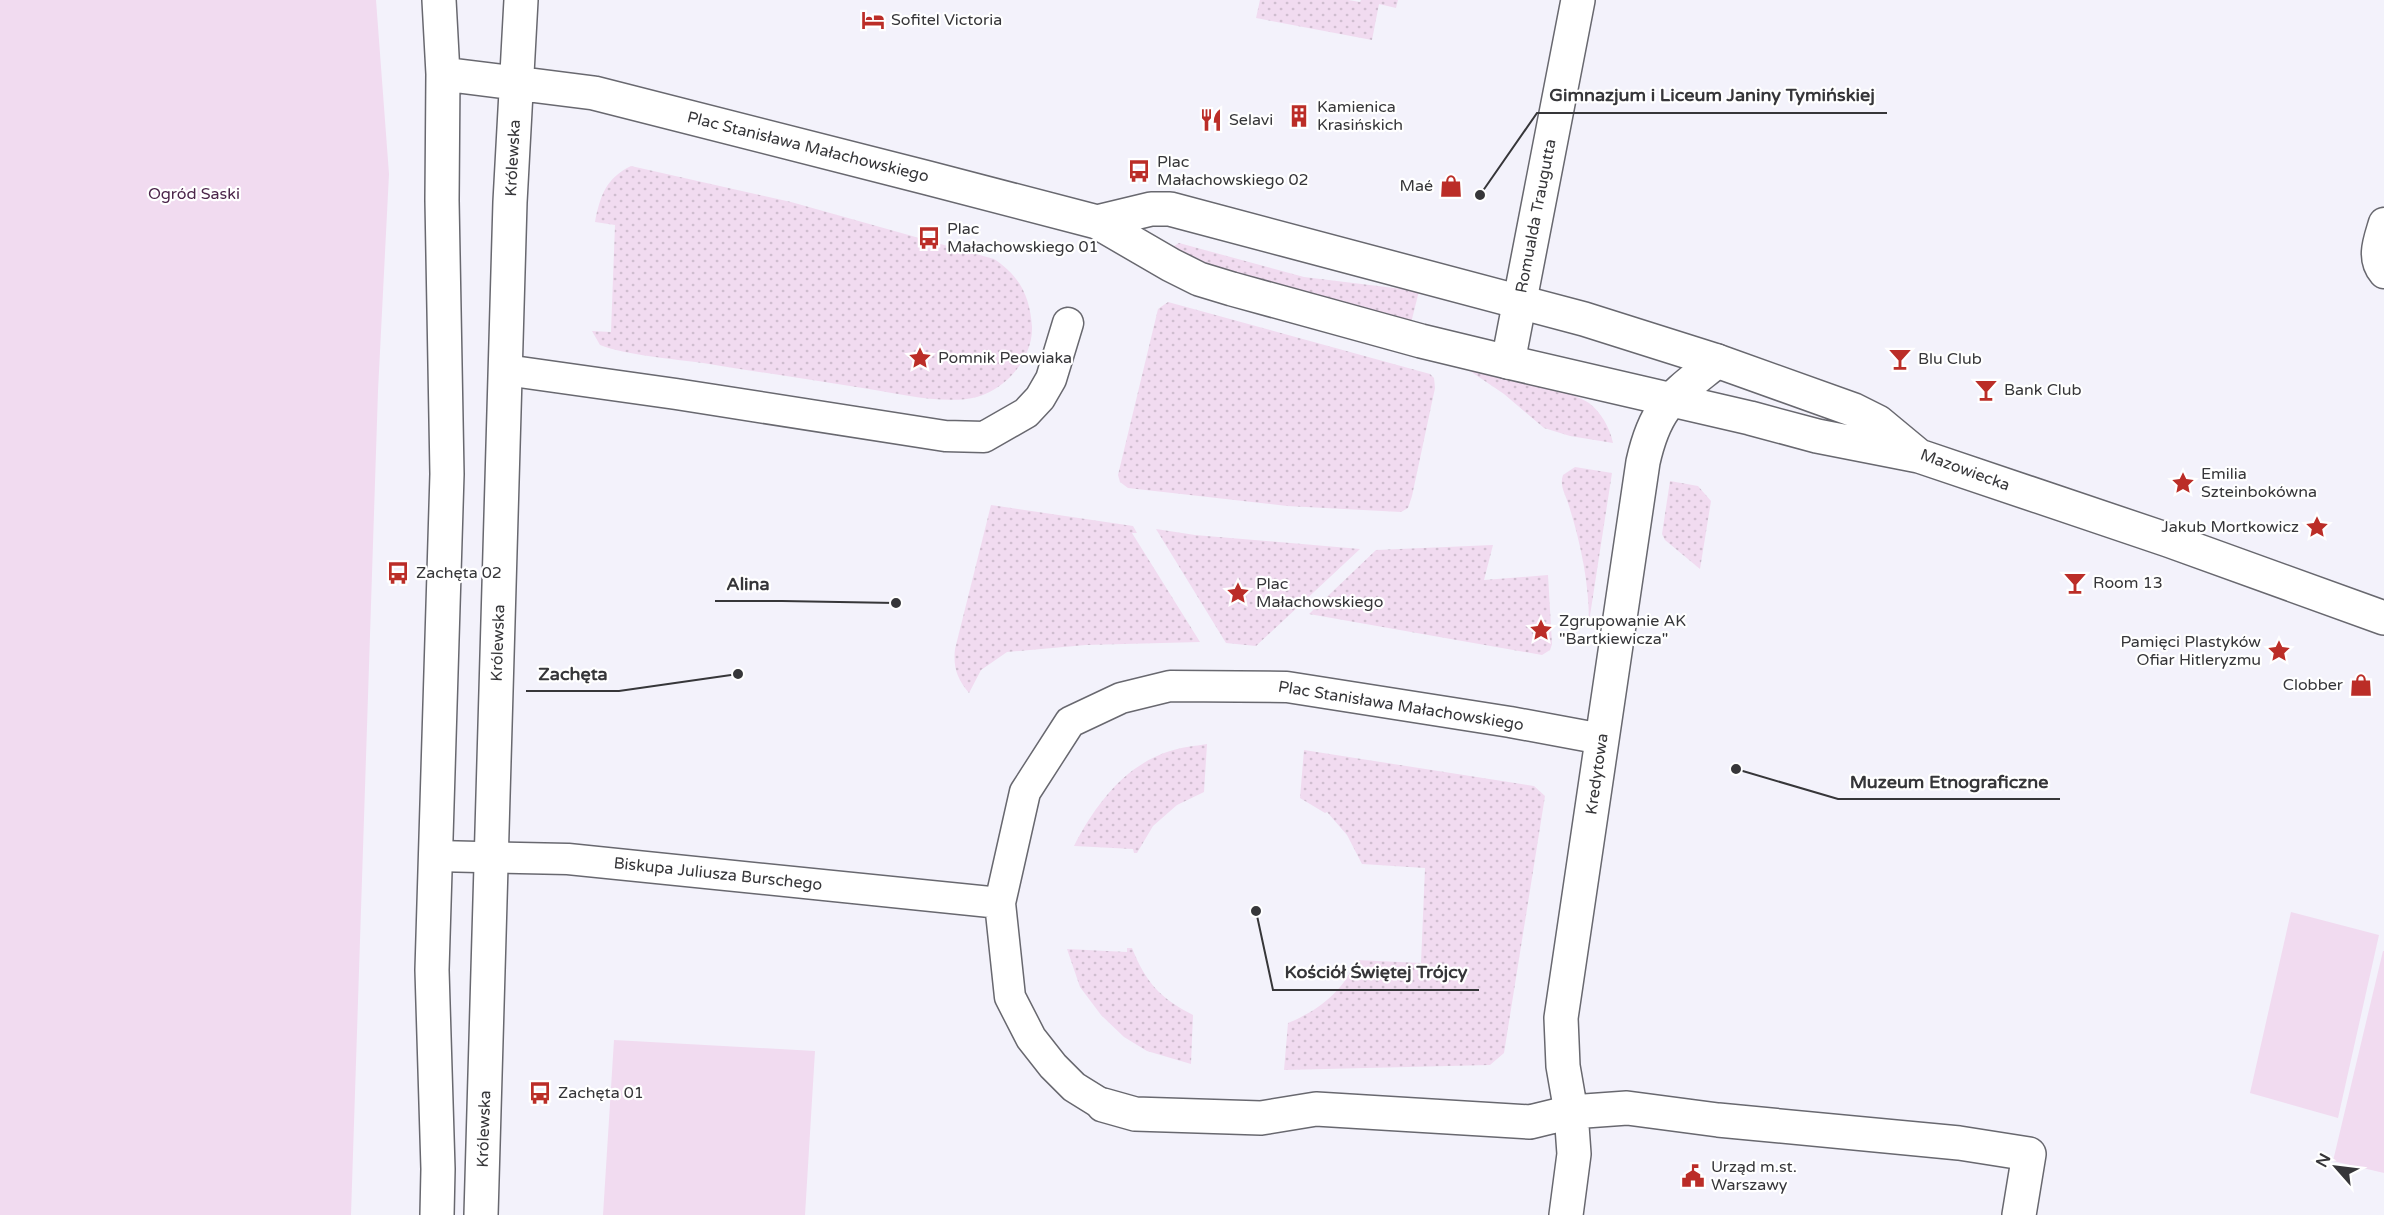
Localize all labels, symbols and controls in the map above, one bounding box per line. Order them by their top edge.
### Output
hotel icon: Sofitel Victoria [860,7,886,33]
place label: Sofitel Victoria [891,10,1002,30]
callout: Gimnazjum i Liceum Janiny Tymińskiej [1537,77,1887,113]
text: Gimnazjum i Liceum Janiny Tymińskiej [1549,84,1875,106]
place label: Kamienica Krasińskich [1317,97,1403,135]
building icon: Kamienica Krasińskich [1286,103,1312,129]
street label: Plac Stanisława Małachowskiego [685,107,931,187]
restaurant icon: Selavi [1198,107,1224,133]
place label: Selavi [1229,110,1273,130]
street label: Królewska [501,119,525,197]
street label: Romualda Traugutta [1511,137,1561,295]
place label: Plac Małachowskiego 02 [1157,152,1309,190]
bus stop icon: Plac Małachowskiego 02 [1126,158,1152,184]
shop icon: Maé [1438,173,1464,199]
place label: Maé [1399,176,1433,196]
park label: Ogród Saski [148,184,240,204]
place label: Plac Małachowskiego 01 [947,219,1099,257]
bus stop icon: Plac Małachowskiego 01 [916,225,942,251]
place icon: Pomnik Peowiaka [907,345,933,371]
bar icon: Blu Club [1887,346,1913,372]
place label: Pomnik Peowiaka [938,348,1072,368]
place label: Blu Club [1918,349,1982,369]
bar icon: Bank Club [1973,377,1999,403]
place label: Bank Club [2004,380,2082,400]
street label: Mazowiecka [1917,445,2013,495]
place label: Emilia Szteinbokówna [2201,464,2317,502]
place icon: Emilia Szteinbokówna [2170,470,2196,496]
place icon: Jakub Mortkowicz [2304,514,2330,540]
place label: Jakub Mortkowicz [2161,517,2299,537]
bus stop icon: Zachęta 02 [385,560,411,586]
place label: Zachęta 02 [416,563,502,583]
callout: Alina [715,565,782,601]
bar icon: Room 13 [2062,570,2088,596]
text: Alina [726,573,770,595]
place label: Room 13 [2093,573,2163,593]
place label: Plac Małachowskiego [1256,574,1383,612]
place icon: Plac Małachowskiego [1225,580,1251,606]
street label: Królewska [487,604,509,682]
place label: Zgrupowanie AK "Bartkiewicza" [1559,611,1686,649]
place icon: Zgrupowanie AK "Bartkiewicza" [1528,617,1554,643]
place label: Pamięci Plastyków Ofiar Hitleryzmu [2121,632,2261,670]
place icon: Pamięci Plastyków Ofiar Hitleryzmu [2266,638,2292,664]
callout: Zachęta [526,655,619,691]
text: Zachęta [538,663,608,685]
shop icon: Clobber [2348,672,2374,698]
place label: Clobber [2283,675,2344,695]
street label: Plac Stanisława Małachowskiego [1277,677,1525,735]
street label: Kredytowa [1581,732,1613,816]
callout: Muzeum Etnograficzne [1838,763,2060,799]
text: Muzeum Etnograficzne [1850,771,2048,793]
street label: Biskupa Juliusza Burschego [613,853,823,895]
callout: Kościół Świętej Trójcy [1273,954,1479,990]
text: Kościół Świętej Trójcy [1285,961,1468,983]
bus stop icon: Zachęta 01 [527,1080,553,1106]
place label: Zachęta 01 [558,1083,644,1103]
street label: Królewska [473,1090,495,1168]
north arrow [2306,1137,2366,1197]
text: N [2312,1150,2335,1171]
place label: Urząd m.st. Warszawy [1711,1157,1797,1195]
public building icon: Urząd m.st. Warszawy [1680,1163,1706,1189]

